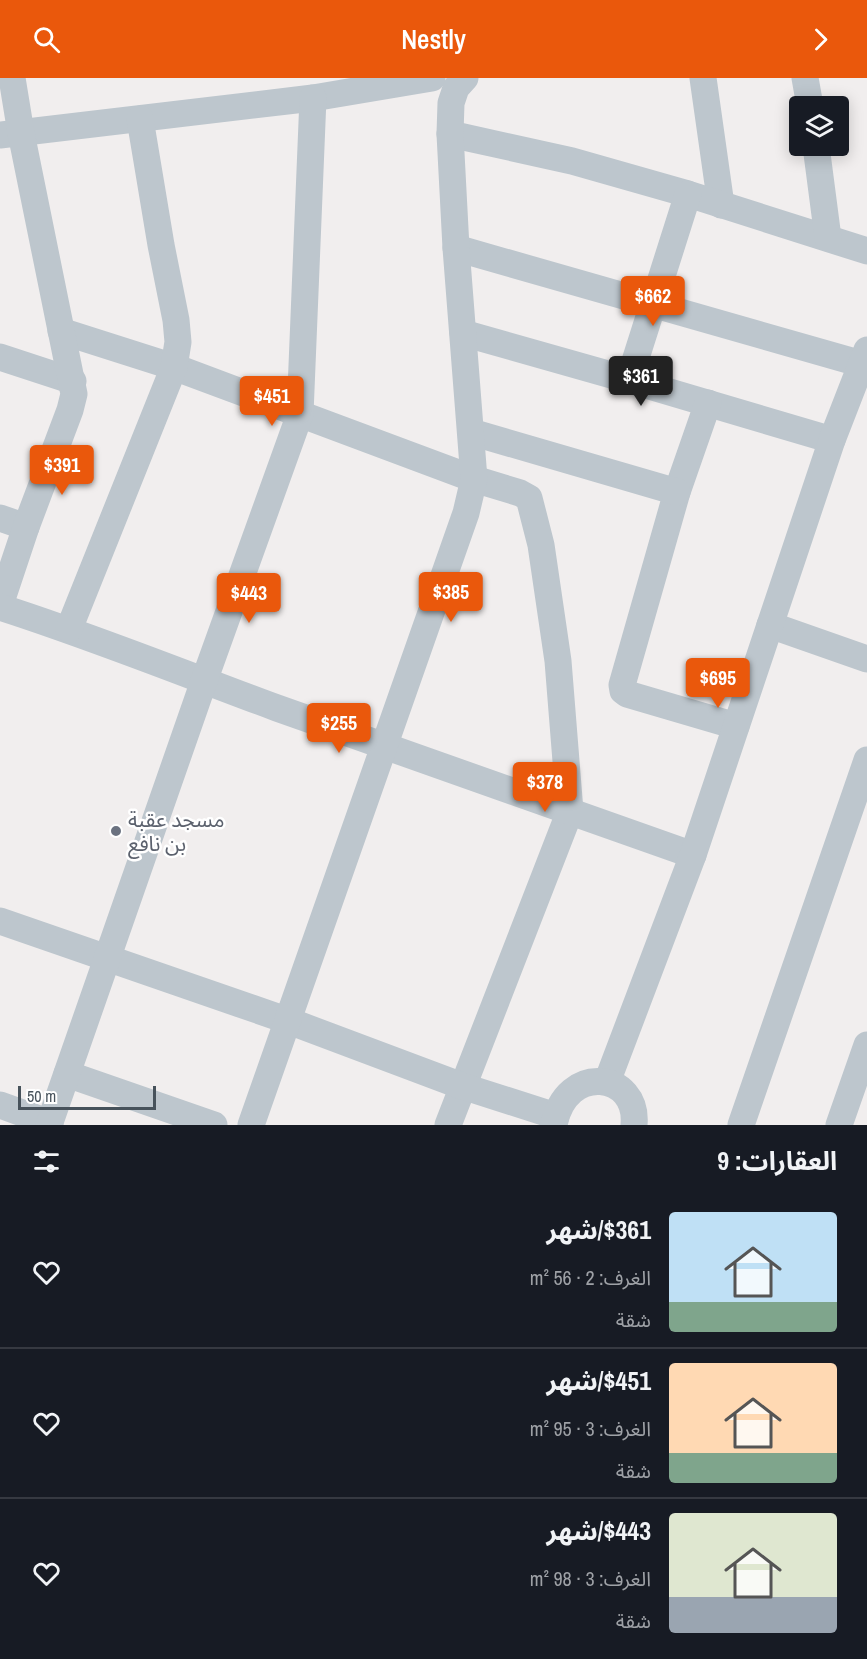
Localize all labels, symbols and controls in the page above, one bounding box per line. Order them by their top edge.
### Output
text: Nestly [401,21,466,57]
icon: search [30,23,63,56]
icon: forward [804,23,837,56]
map controls [789,96,849,156]
button: layers [789,96,849,156]
pin: $662 [617,276,689,327]
text: $662 [635,282,671,309]
pin: $361 [605,356,677,407]
text: $361 [623,362,659,389]
pin: $451 [236,376,308,427]
text: $451 [254,382,290,409]
pin: $391 [26,445,98,496]
text: $391 [44,451,80,478]
pin: $385 [415,572,487,623]
pin: $443 [213,573,285,624]
text: $385 [433,578,469,605]
text: $443 [231,579,267,606]
pin: $695 [682,658,754,709]
text: $695 [700,664,736,691]
pin: $255 [303,703,375,754]
text: $255 [321,709,357,736]
pin: $378 [509,762,581,813]
text: $378 [527,768,563,795]
place label: مسجد عقبة بن نافع [128,805,225,859]
marker: مسجد عقبة بن نافع [109,824,123,838]
scale bar [18,1083,156,1110]
text: 50 m [27,1085,56,1107]
text: العقارات: 9 [717,1143,837,1178]
icon: filters [30,1145,63,1178]
text: $361/شهر [546,1212,651,1247]
icon: home [717,1236,789,1308]
icon: heart [30,1256,63,1289]
text: الغرف: 2 · 56 m² [530,1264,651,1291]
text: شقة [616,1306,651,1333]
text: $451/شهر [546,1363,651,1398]
icon: home [717,1387,789,1459]
icon: heart [30,1407,63,1440]
text: الغرف: 3 · 95 m² [530,1415,651,1442]
text: شقة [616,1457,651,1484]
text: $443/شهر [546,1513,651,1548]
icon: home [717,1537,789,1609]
icon: heart [30,1557,63,1590]
text: الغرف: 3 · 98 m² [530,1565,651,1592]
text: شقة [616,1607,651,1634]

